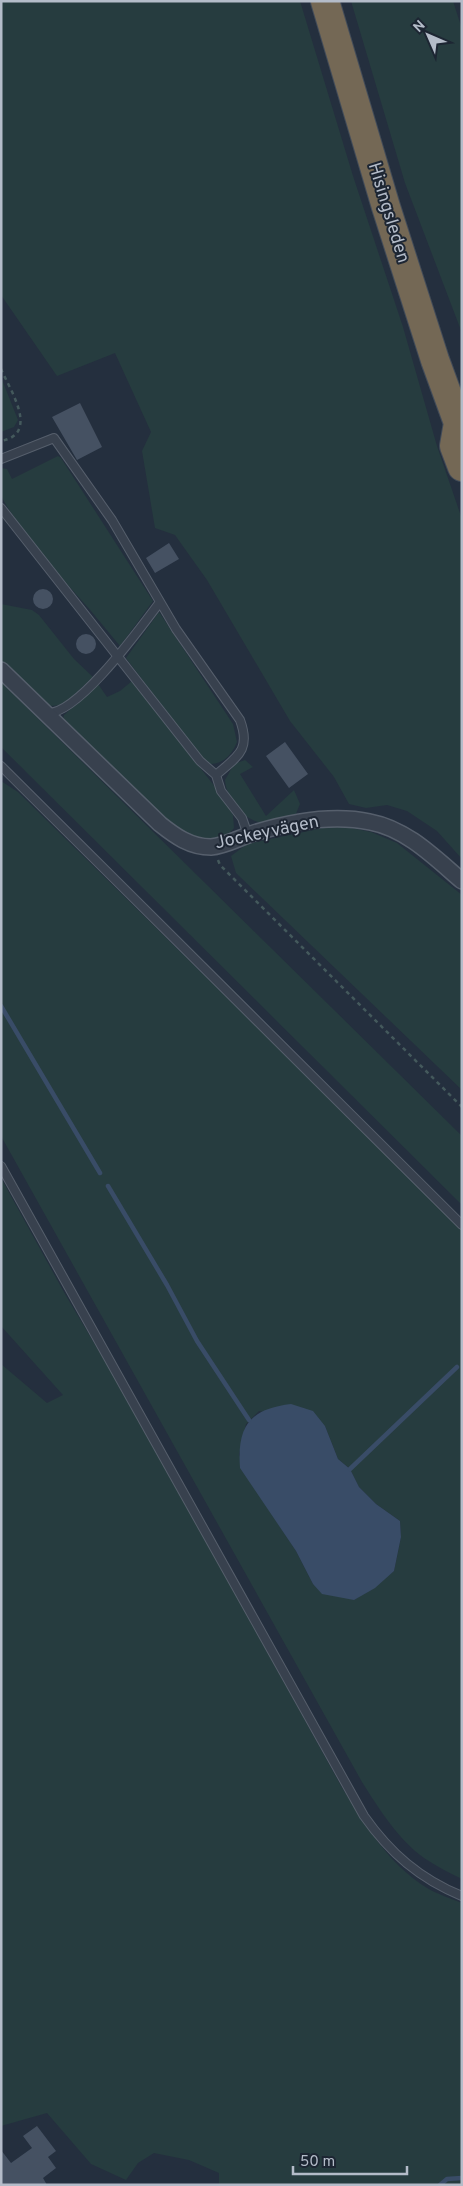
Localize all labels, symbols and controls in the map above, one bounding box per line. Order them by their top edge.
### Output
north arrow [403,10,453,60]
text: N [410,17,429,36]
street label: Hisingsleden [362,160,414,266]
street label: Jockeyvägen [213,811,321,855]
scale bar [293,2144,407,2176]
text: 50 m [300,2153,335,2172]

